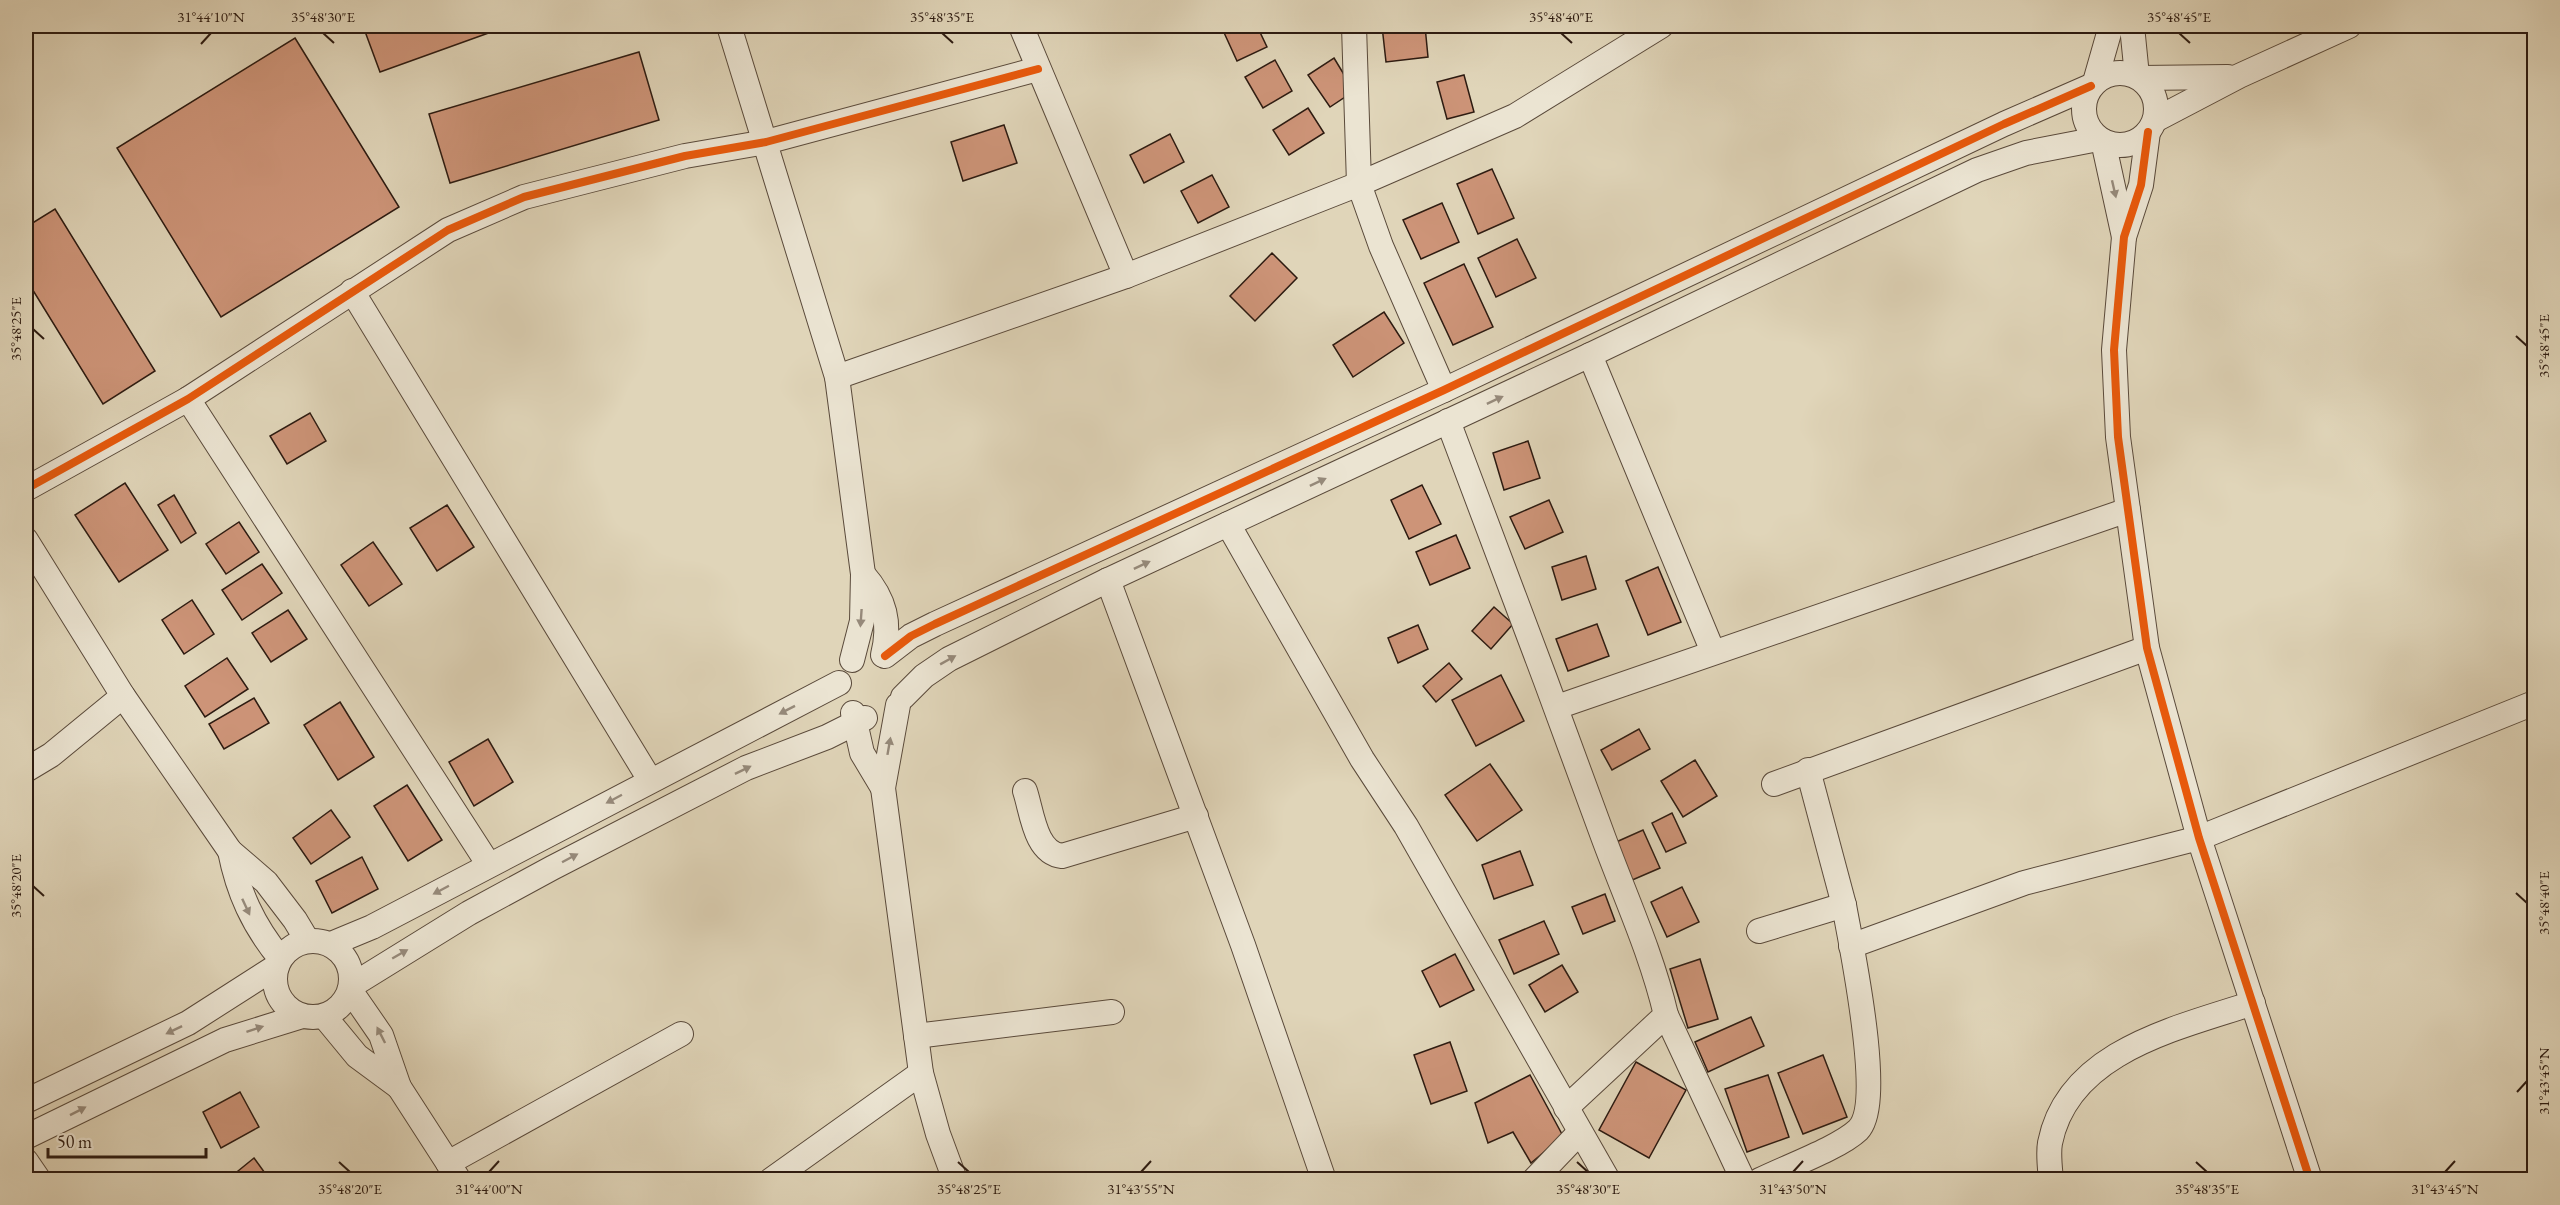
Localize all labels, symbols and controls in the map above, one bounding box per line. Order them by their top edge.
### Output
text: 31°44'10"N [177,7,245,26]
text: 35°48'30"E [291,7,356,26]
text: 35°48'35"E [910,7,975,26]
text: 35°48'40"E [1529,7,1594,26]
text: 35°48'45"E [2147,7,2212,26]
one-way arrow [2110,180,2120,198]
text: 35°48'25"E [6,296,25,361]
text: 35°48'45"E [2534,313,2553,378]
one-way arrow [1486,395,1503,404]
one-way arrow [1310,478,1327,487]
one-way arrow [1133,560,1150,569]
one-way arrow [857,608,866,627]
one-way arrow [940,655,957,665]
one-way arrow [778,705,795,715]
one-way arrow [885,736,894,755]
one-way arrow [735,765,752,774]
one-way arrow [605,794,622,804]
text: 35°48'20"E [6,853,25,918]
one-way arrow [561,854,578,863]
text: 35°48'40"E [2534,870,2553,935]
one-way arrow [432,885,449,895]
one-way arrow [242,898,251,915]
one-way arrow [392,949,408,960]
one-way arrow [246,1024,264,1033]
one-way arrow [165,1025,182,1034]
one-way arrow [376,1027,386,1044]
text: 31°43'45"N [2534,1047,2553,1115]
one-way arrow [69,1106,86,1116]
scale bar [48,1121,206,1159]
text: 50 m [57,1130,92,1153]
text: 35°48'20"E [318,1179,383,1198]
text: 31°44'00"N [455,1179,523,1198]
text: 35°48'25"E [937,1179,1002,1198]
text: 31°43'55"N [1107,1179,1175,1198]
text: 35°48'30"E [1556,1179,1621,1198]
text: 31°43'50"N [1759,1179,1827,1198]
text: 35°48'35"E [2175,1179,2240,1198]
text: 31°43'45"N [2411,1179,2479,1198]

